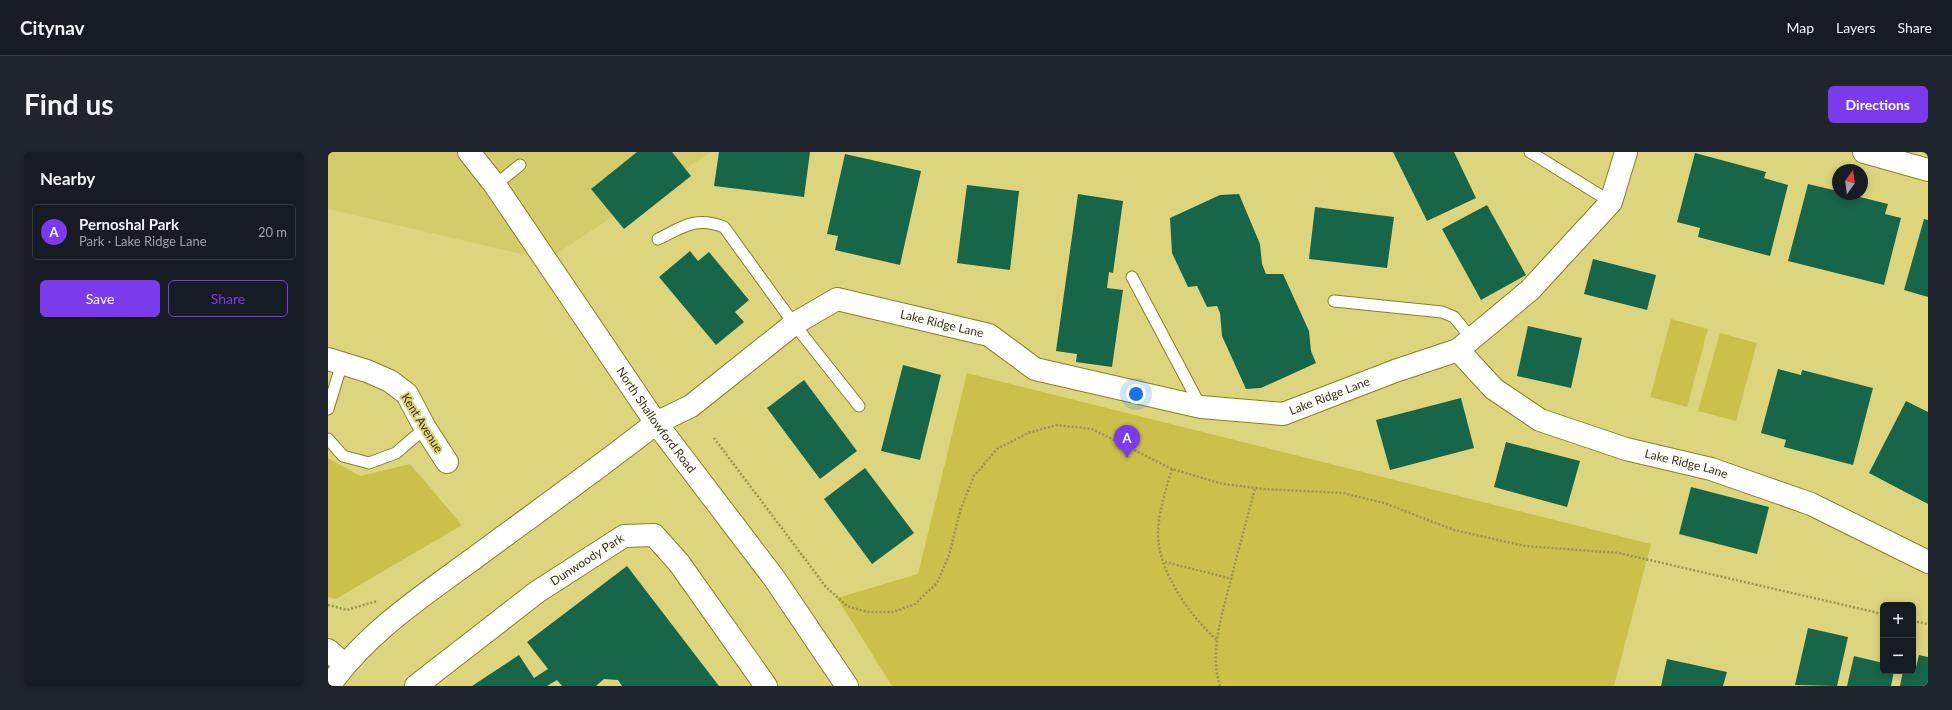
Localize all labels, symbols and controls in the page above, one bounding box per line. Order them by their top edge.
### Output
text: Citynav [20,16,85,39]
text: Map [1786,19,1814,36]
text: Layers [1836,19,1876,36]
text: Share [1898,19,1932,36]
button: Directions [1828,86,1928,123]
text: Find us [24,87,114,121]
north arrow [1832,164,1868,200]
text: Nearby [40,168,95,189]
text: Pernoshal Park [79,215,179,233]
text: A [49,224,59,240]
text: 20 m [258,224,287,240]
text: Park · Lake Ridge Lane [79,233,207,249]
button: Save [40,280,160,317]
button: Share [168,280,288,317]
street label: Lake Ridge Lane [899,306,985,340]
street label: North Shallowford Road [613,364,699,476]
street label: Lake Ridge Lane [1287,373,1372,418]
your location [1126,384,1146,404]
street label: Kent Avenue [398,390,447,455]
pin: A [1114,425,1140,458]
street label: Lake Ridge Lane [1643,446,1730,481]
street label: Dunwoody Park [547,530,627,588]
map controls [1880,602,1916,674]
button: + [1880,602,1916,638]
button: − [1880,638,1916,674]

